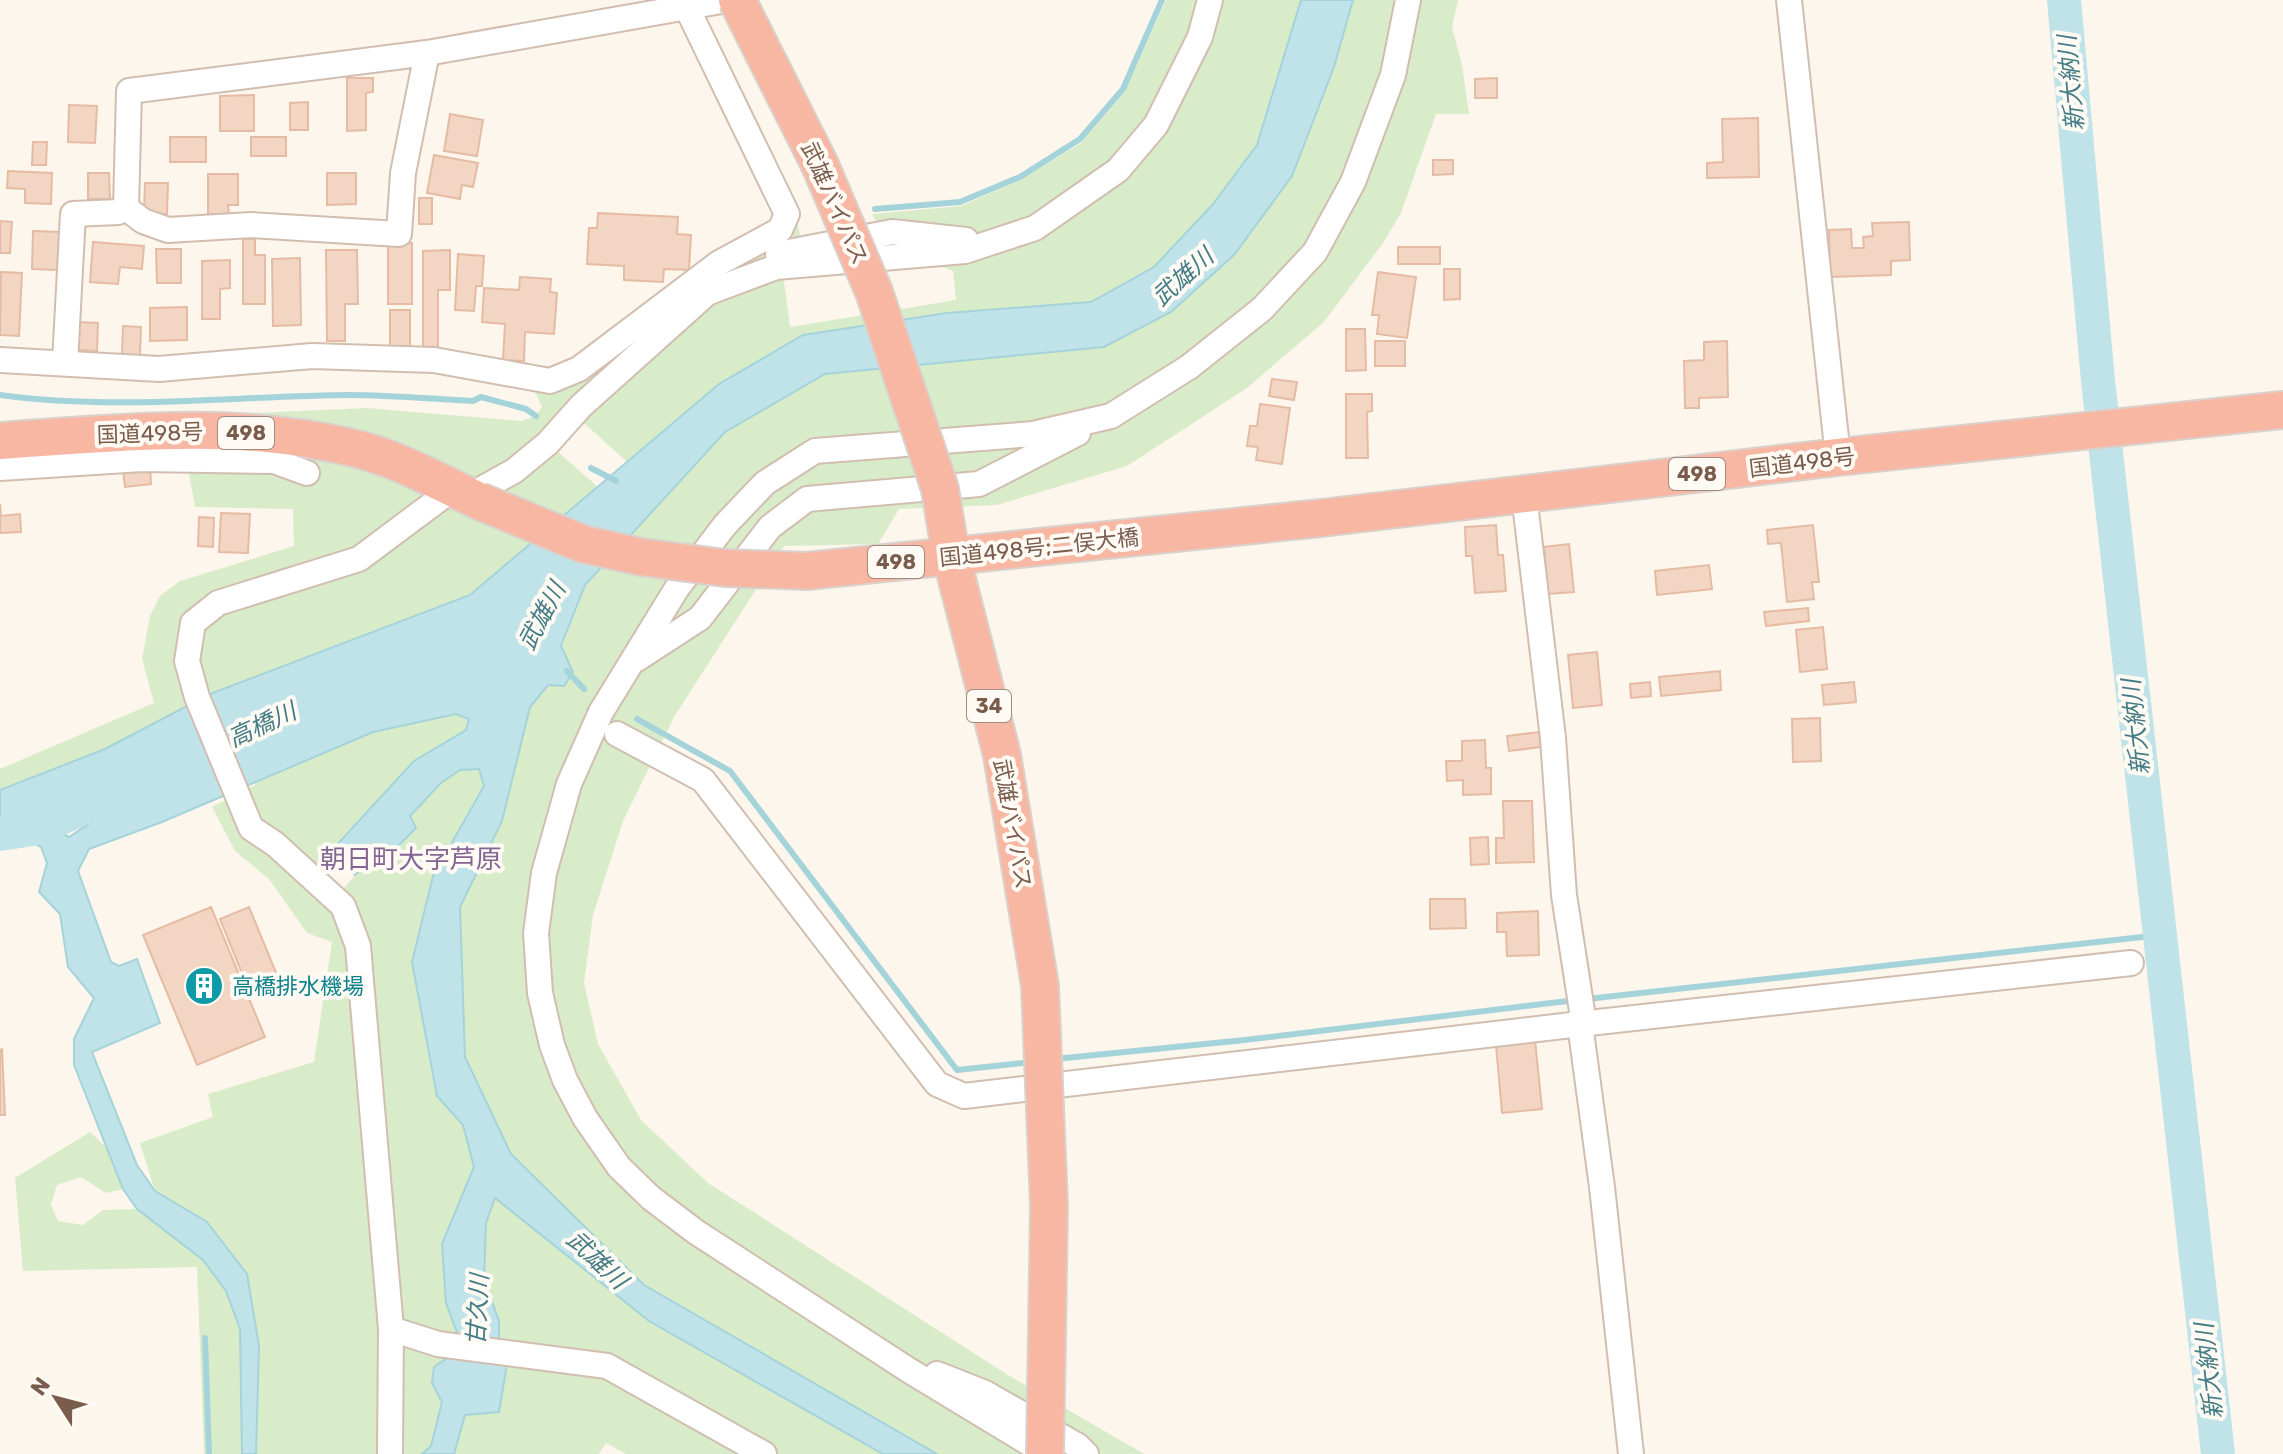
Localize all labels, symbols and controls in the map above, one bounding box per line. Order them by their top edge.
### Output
water label: 新大納川 [2053,31,2089,132]
street label: 武雄バイパス [795,138,874,269]
water label: 武雄川 [1147,240,1221,311]
road number: 498 [218,417,274,449]
street label: 国道498号 [96,418,204,449]
street label: 国道498号 [1748,443,1857,482]
road number: 498 [1669,458,1725,490]
street label: 国道498号;二俣大橋 [938,524,1140,571]
road number: 498 [868,546,924,578]
water label: 武雄川 [513,575,573,654]
water label: 新大納川 [2117,675,2155,776]
road number: 34 [967,690,1011,722]
water label: 高橋川 [223,696,303,753]
street label: 武雄バイパス [988,757,1037,891]
district label: 朝日町大字芦原 [320,844,502,875]
building icon: 高橋排水機場 [183,965,225,1007]
place label: 高橋排水機場 [232,973,364,1000]
water label: 武雄川 [561,1225,635,1297]
water label: 甘久川 [462,1270,494,1347]
water label: 新大納川 [2190,1319,2228,1420]
north arrow [16,1358,96,1438]
text: N [25,1372,56,1401]

